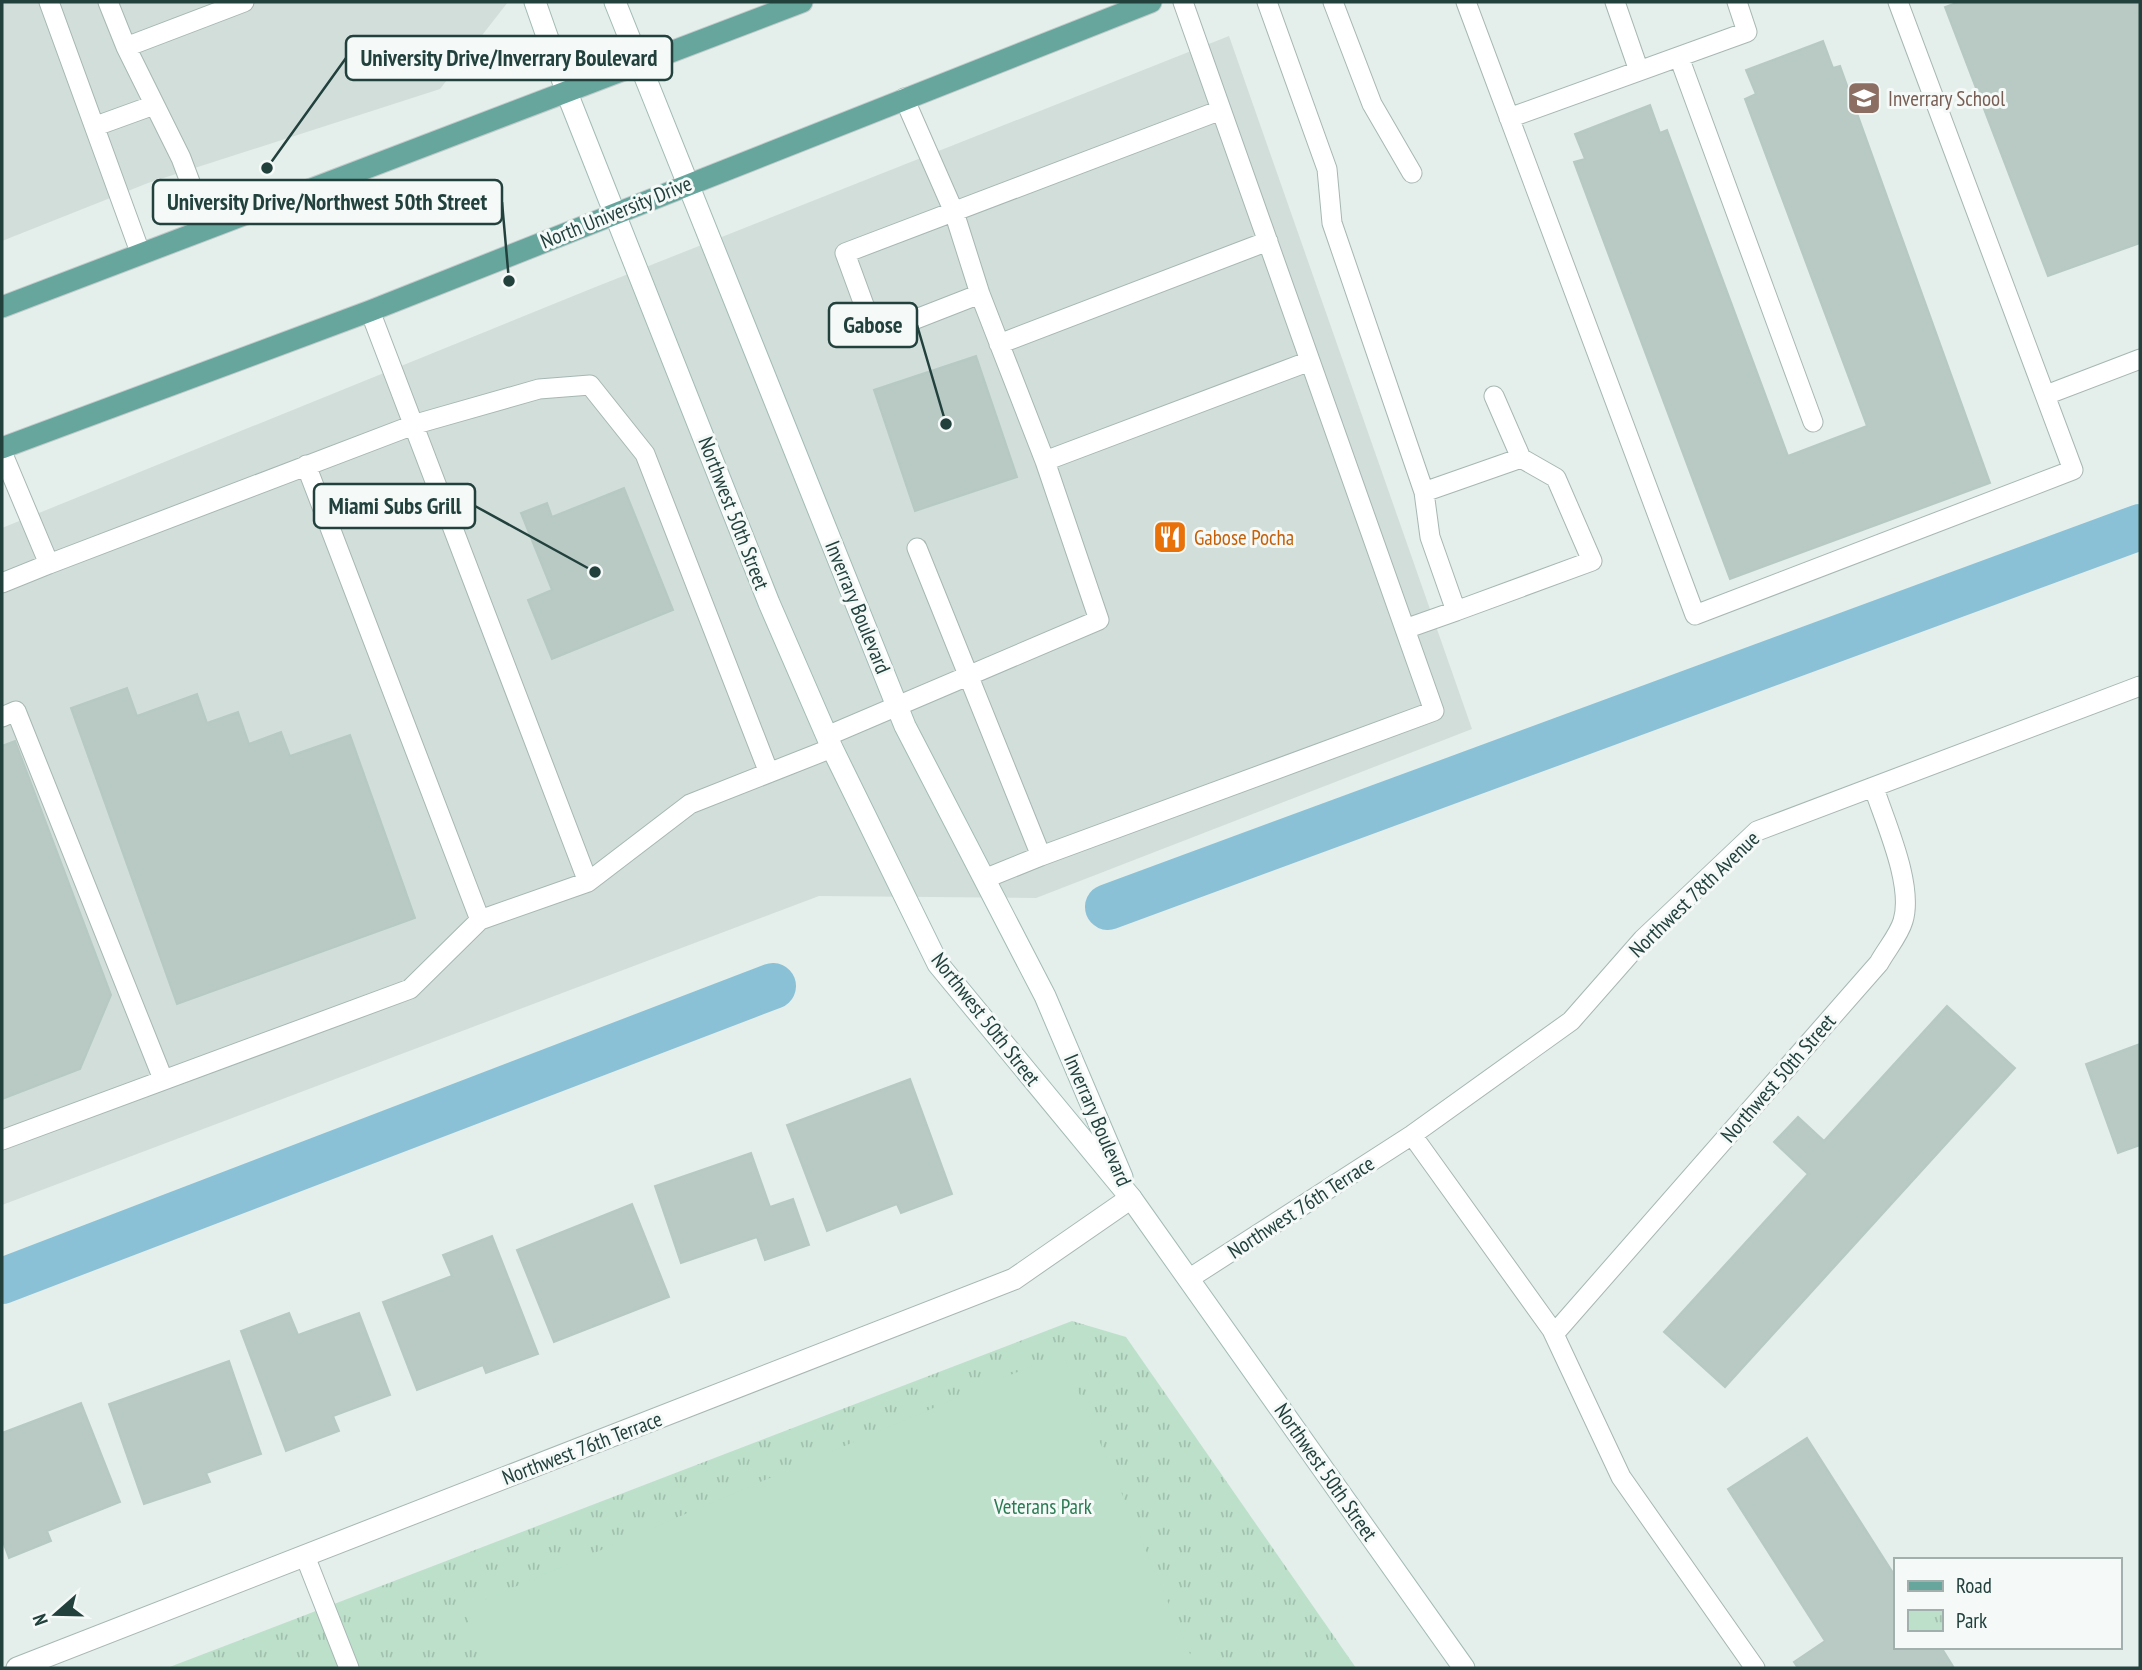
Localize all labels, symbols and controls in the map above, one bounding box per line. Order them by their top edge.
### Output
callout: University Drive/Inverrary Boulevard [346,36,672,80]
text: University Drive/Inverrary Boulevard [361,43,658,72]
school or university icon: Inverrary School [1845,79,1883,117]
place label: Inverrary School [1888,85,2005,112]
street label: North University Drive [536,169,696,255]
callout: University Drive/Northwest 50th Street [153,180,502,224]
text: University Drive/Northwest 50th Street [167,187,487,216]
callout: Gabose [829,303,917,347]
text: Gabose [843,310,903,339]
street label: Northwest 50th Street [692,433,776,594]
callout: Miami Subs Grill [314,484,475,528]
text: Miami Subs Grill [329,491,462,520]
restaurant icon: Gabose Pocha [1151,518,1189,556]
place label: Gabose Pocha [1194,524,1294,551]
street label: Inverrary Boulevard [819,537,897,677]
street label: Northwest 78th Avenue [1623,825,1765,963]
street label: Northwest 50th Street [926,947,1047,1091]
street label: Northwest 50th Street [1715,1008,1841,1148]
street label: Inverrary Boulevard [1058,1050,1138,1190]
street label: Northwest 76th Terrace [1223,1150,1379,1264]
street label: Northwest 50th Street [1269,1398,1384,1546]
street label: Northwest 76th Terrace [498,1405,666,1491]
park label: Veterans Park [993,1493,1092,1520]
legend [1894,1558,2121,1649]
text: Road [1956,1572,1992,1599]
north arrow [21,1579,91,1649]
text: Park [1956,1607,1987,1634]
text: N [27,1611,53,1629]

